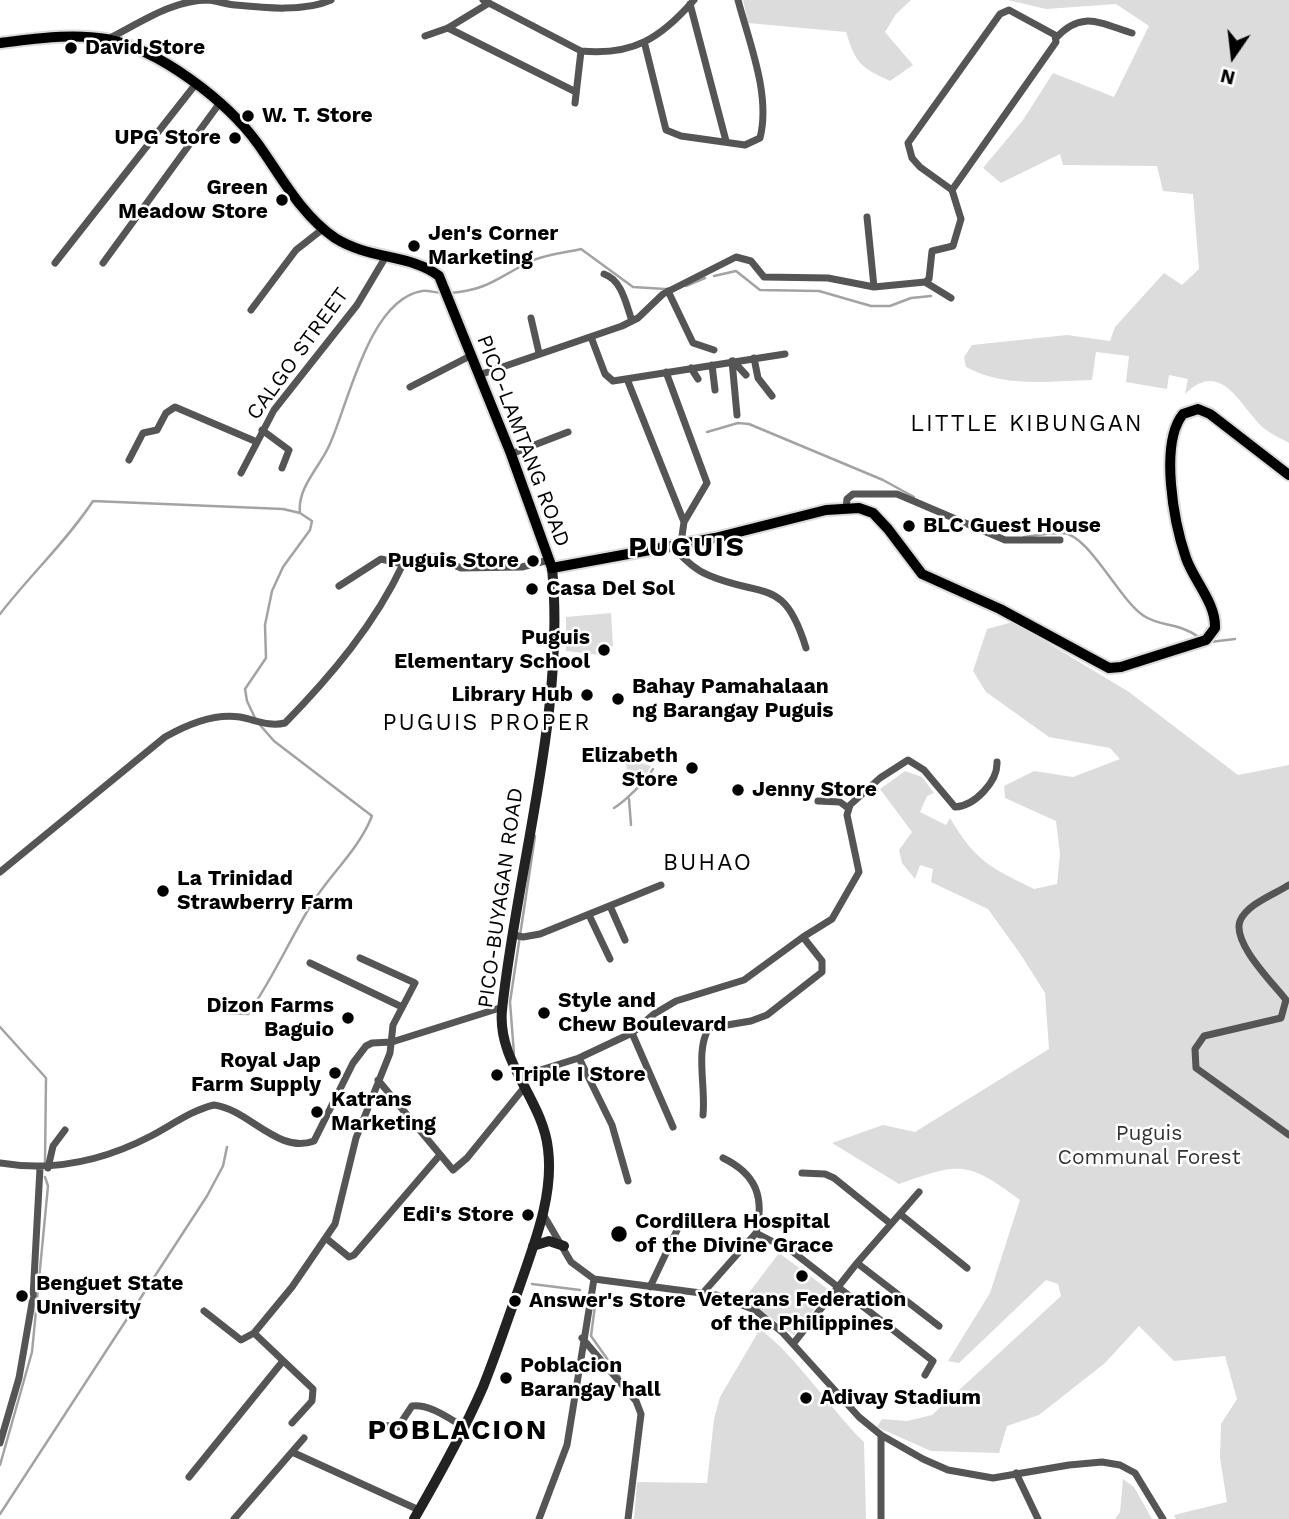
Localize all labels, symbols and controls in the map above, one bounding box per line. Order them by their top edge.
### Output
north arrow [1198,21,1268,91]
place label: David Store [85,35,205,61]
marker: David Store [63,40,79,56]
text: N [1218,64,1237,90]
place label: W. T. Store [262,103,373,129]
marker: W. T. Store [240,108,256,124]
place label: UPG Store [115,125,221,151]
marker: UPG Store [227,130,243,146]
place label: Green Meadow Store [118,175,268,225]
marker: Green Meadow Store [274,192,290,208]
place label: Jen's Corner Marketing [428,221,558,271]
marker: Jen's Corner Marketing [406,238,422,254]
street label: CALGO STREET [242,283,354,425]
street label: PICO-LAMTANG ROAD [471,332,575,550]
district label: LITTLE KIBUNGAN [912,410,1142,438]
place label: BLC Guest House [923,513,1101,539]
marker: BLC Guest House [901,518,917,534]
district label: PUGUIS [629,531,745,565]
place label: Puguis Store [388,548,519,574]
marker: Puguis Store [525,553,541,569]
place label: Casa Del Sol [546,576,675,602]
marker: Casa Del Sol [524,581,540,597]
place label: Puguis Elementary School [394,625,590,675]
marker: Puguis Elementary School [596,642,612,658]
place label: Bahay Pamahalaan ng Barangay Puguis [632,674,834,724]
place label: Library Hub [451,682,573,708]
marker: Library Hub [579,687,595,703]
marker: Bahay Pamahalaan ng Barangay Puguis [610,691,626,707]
district label: PUGUIS PROPER [384,709,590,737]
place label: Elizabeth Store [581,743,678,793]
marker: Elizabeth Store [684,760,700,776]
place label: Jenny Store [752,777,877,803]
marker: Jenny Store [730,782,746,798]
street label: PICO-BUYAGAN ROAD [473,786,529,1010]
district label: BUHAO [664,849,752,877]
place label: La Trinidad Strawberry Farm [177,866,353,916]
marker: La Trinidad Strawberry Farm [155,883,171,899]
place label: Style and Chew Boulevard [558,988,726,1038]
place label: Dizon Farms Baguio [206,993,334,1043]
marker: Style and Chew Boulevard [536,1005,552,1021]
marker: Dizon Farms Baguio [340,1010,356,1026]
place label: Royal Jap Farm Supply [191,1048,321,1098]
place label: Triple I Store [511,1062,646,1088]
marker: Royal Jap Farm Supply [327,1065,343,1081]
marker: Triple I Store [489,1067,505,1083]
place label: Katrans Marketing [331,1087,436,1137]
marker: Katrans Marketing [309,1104,325,1120]
park label: Puguis Communal Forest [1058,1121,1240,1171]
place label: Edi's Store [403,1202,514,1228]
marker: Edi's Store [520,1207,536,1223]
place label: Cordillera Hospital of the Divine Grace [635,1209,833,1259]
marker: Cordillera Hospital of the Divine Grace [609,1224,629,1244]
marker: Veterans Federation of the Philippines [794,1268,810,1284]
place label: Benguet State University [36,1271,183,1321]
place label: Veterans Federation of the Philippines [698,1287,906,1337]
marker: Benguet State University [14,1288,30,1304]
place label: Answer's Store [529,1288,686,1314]
marker: Answer's Store [507,1293,523,1309]
place label: Poblacion Barangay hall [520,1353,661,1403]
marker: Poblacion Barangay hall [498,1370,514,1386]
place label: Adivay Stadium [820,1385,981,1411]
marker: Adivay Stadium [798,1390,814,1406]
district label: POBLACION [369,1414,547,1448]

